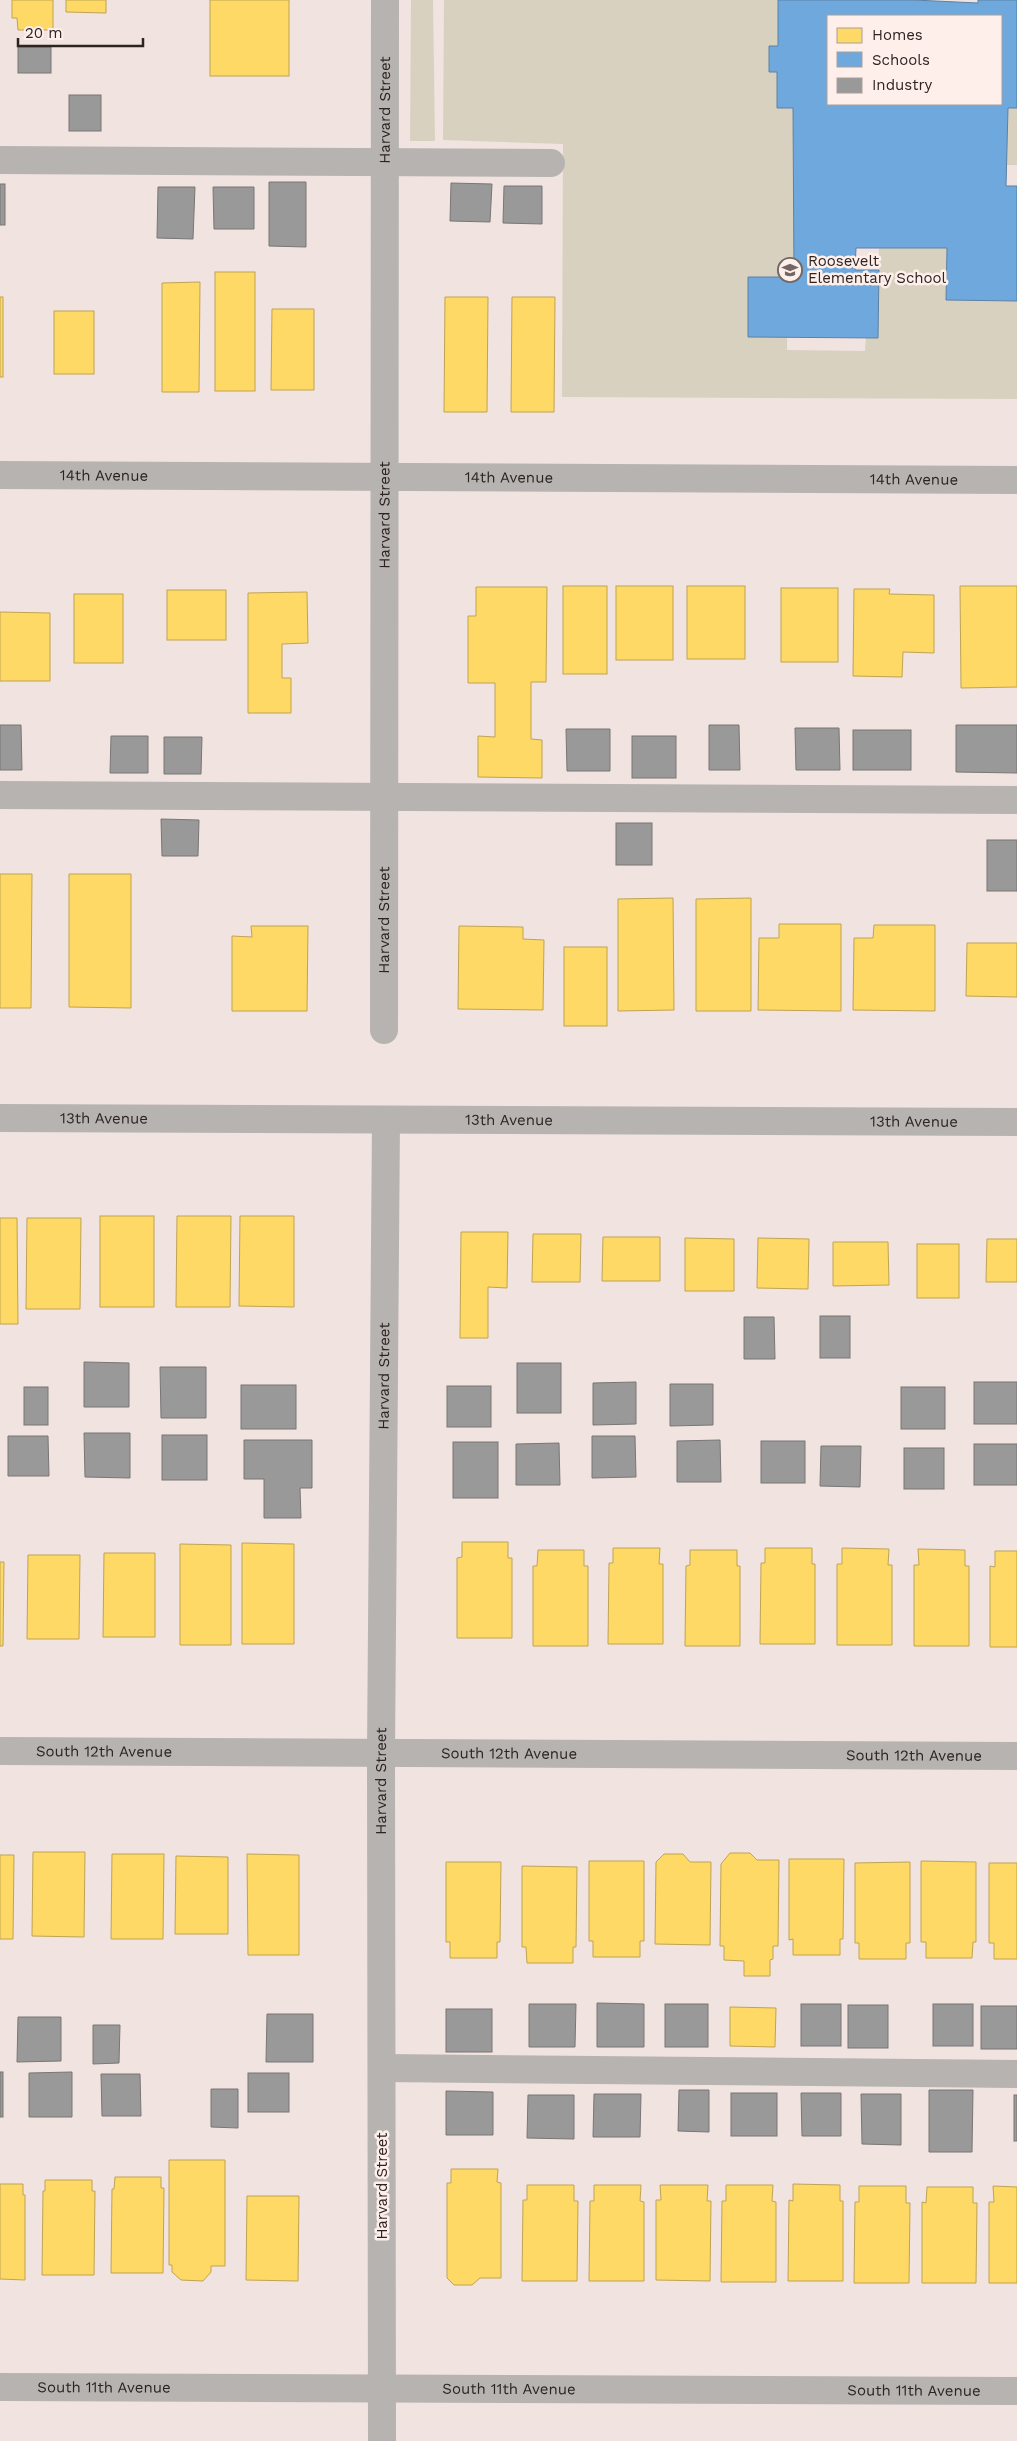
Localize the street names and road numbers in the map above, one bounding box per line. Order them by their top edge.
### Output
street label: Harvard Street [376,56,394,164]
street label: Harvard Street [375,461,394,569]
street label: 14th Avenue [60,466,148,485]
street label: 14th Avenue [465,468,553,487]
street label: 14th Avenue [870,470,958,489]
street label: Harvard Street [375,866,393,974]
street label: 13th Avenue [60,1109,148,1128]
street label: 13th Avenue [465,1111,553,1129]
street label: 13th Avenue [870,1112,958,1131]
street label: Harvard Street [375,1322,393,1430]
street label: Harvard Street [372,1727,390,1835]
street label: South 12th Avenue [36,1742,172,1761]
street label: South 12th Avenue [441,1744,577,1763]
street label: South 12th Avenue [846,1746,982,1765]
street label: Harvard Street [373,2132,391,2240]
street label: South 11th Avenue [37,2378,171,2397]
street label: South 11th Avenue [442,2380,576,2398]
street label: South 11th Avenue [847,2381,981,2400]

